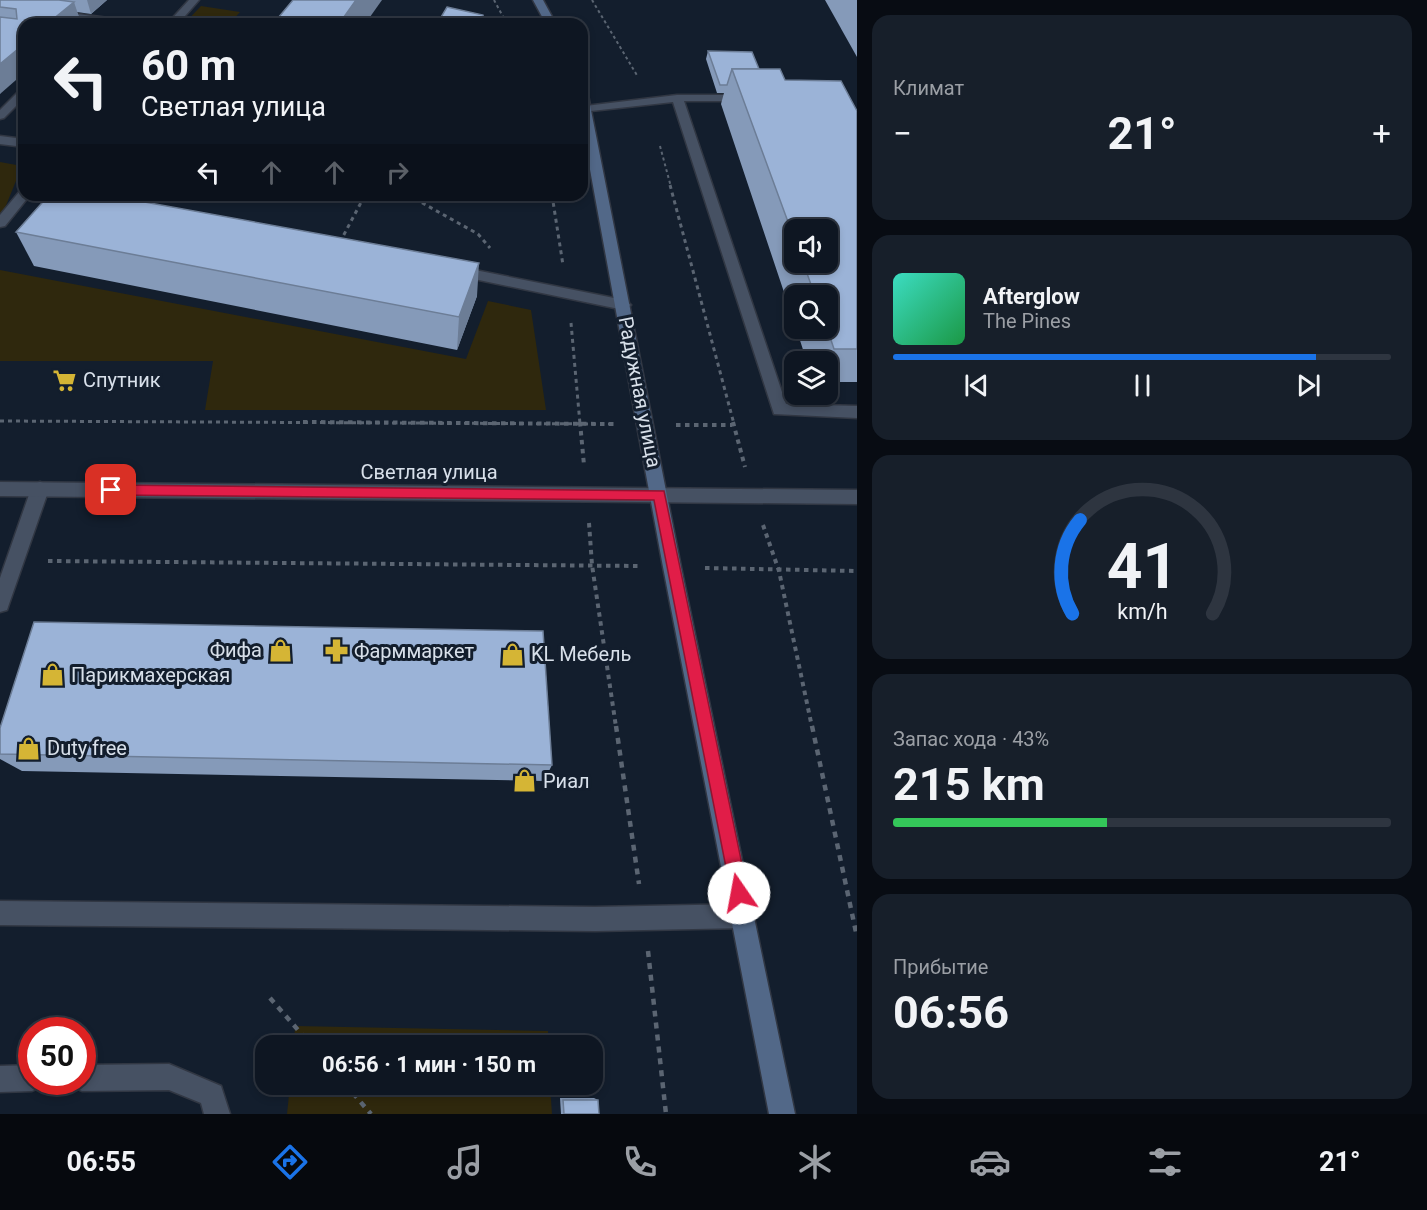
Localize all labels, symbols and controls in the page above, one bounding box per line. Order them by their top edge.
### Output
text: 60 m [141,41,236,90]
icon: left [42,42,120,120]
text: Климат [893,76,964,100]
text: Светлая улица [141,91,326,123]
text: 21° [1107,107,1177,160]
text: − [893,114,912,153]
text: + [1372,114,1391,153]
icon: left [192,156,225,189]
icon: ahead [255,156,288,189]
icon: ahead [318,156,351,189]
icon: right [381,156,414,189]
map controls [784,219,838,405]
button: sound [784,219,838,273]
text: Afterglow [983,284,1080,309]
button: search [784,285,838,339]
text: The Pines [983,309,1071,333]
street label: Радужная улица [614,314,666,470]
button: layers [784,351,838,405]
supermarket icon: Спутник [52,367,78,393]
place label: Спутник [83,368,161,392]
icon: previous [960,369,993,402]
icon: pause [1126,369,1159,402]
icon: next [1292,369,1325,402]
street label: Светлая улица [360,460,498,484]
pin [85,464,136,515]
icon: arrive [94,473,127,506]
text: 41 [1106,530,1178,603]
text: km/h [1117,599,1167,624]
shop icon: Фифа [267,637,293,663]
place label: Фифа [210,638,262,662]
pharmacy icon: Фарммаркет [323,638,349,664]
place label: Фарммаркет [354,639,474,663]
shop icon: KL Мебель [500,641,526,667]
place label: KL Мебель [531,642,631,666]
shop icon: Парикмахерская [40,662,66,688]
place label: Парикмахерская [71,663,230,687]
text: Запас хода · 43% [893,727,1049,751]
shop icon: Duty free [16,735,42,761]
place label: Duty free [47,736,127,760]
text: 215 km [893,758,1045,811]
shop icon: Риал [512,768,538,794]
place label: Риал [543,769,590,793]
position arrow [707,861,771,925]
text: Прибытие [893,955,988,979]
text: 06:56 [893,986,1009,1039]
speed limit sign: 50 [18,1017,96,1095]
text: 06:56 · 1 мин · 150 m [322,1052,536,1077]
icon: directions [269,1141,311,1183]
icon: music [444,1141,486,1183]
icon: phone [619,1141,661,1183]
icon: climate [794,1141,836,1183]
icon: car [969,1141,1011,1183]
icon: filters [1144,1141,1186,1183]
text: 06:55 [66,1146,136,1178]
text: 21° [1319,1146,1360,1178]

